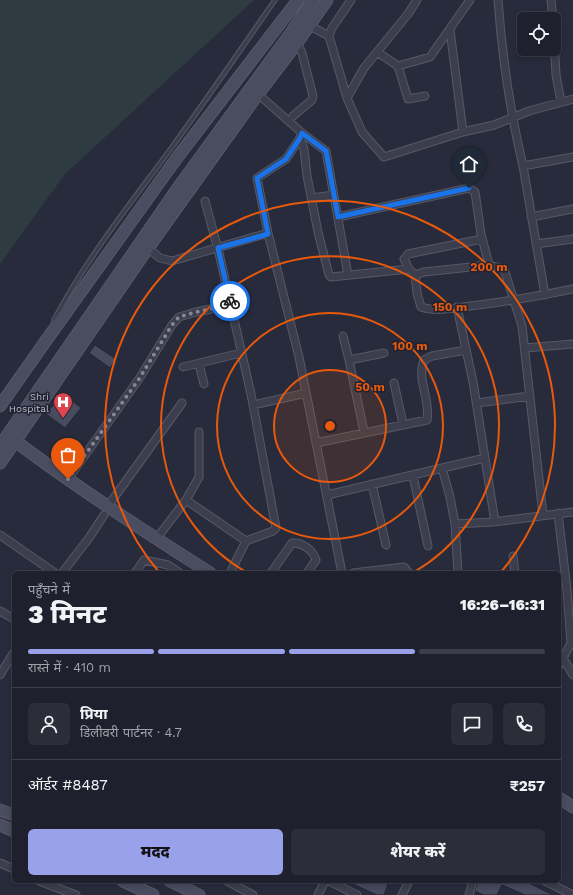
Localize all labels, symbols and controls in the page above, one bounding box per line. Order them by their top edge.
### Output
map controls [517,12,561,56]
button: locate [517,12,561,56]
pin [452,147,486,188]
icon: home [458,153,480,175]
text: 200 m [470,260,508,274]
courier [210,281,250,321]
icon: bike [219,290,241,312]
text: 150 m [433,300,467,314]
text: 100 m [392,339,428,353]
text: 50 m [355,380,385,394]
place label: Shri Hospital [9,391,49,414]
hospital icon: Shri Hospital [52,391,74,419]
centre of rings [323,419,337,433]
pin [51,438,85,479]
icon: bag [57,444,79,466]
text: पहुँचने में [28,582,70,597]
text: 16:26–16:31 [460,596,545,614]
text: 3 मिनट [28,599,106,629]
text: रास्ते में · 410 m [28,660,111,675]
button: person [28,703,70,745]
button: chat [451,703,493,745]
button: phone [503,703,545,745]
text: प्रिया [80,705,108,723]
text: डिलीवरी पार्टनर · 4.7 [80,725,182,740]
text: ऑर्डर #8487 [28,776,108,794]
text: ₹257 [510,777,545,795]
button: मदद [28,829,283,875]
button: शेयर करें [291,829,545,875]

